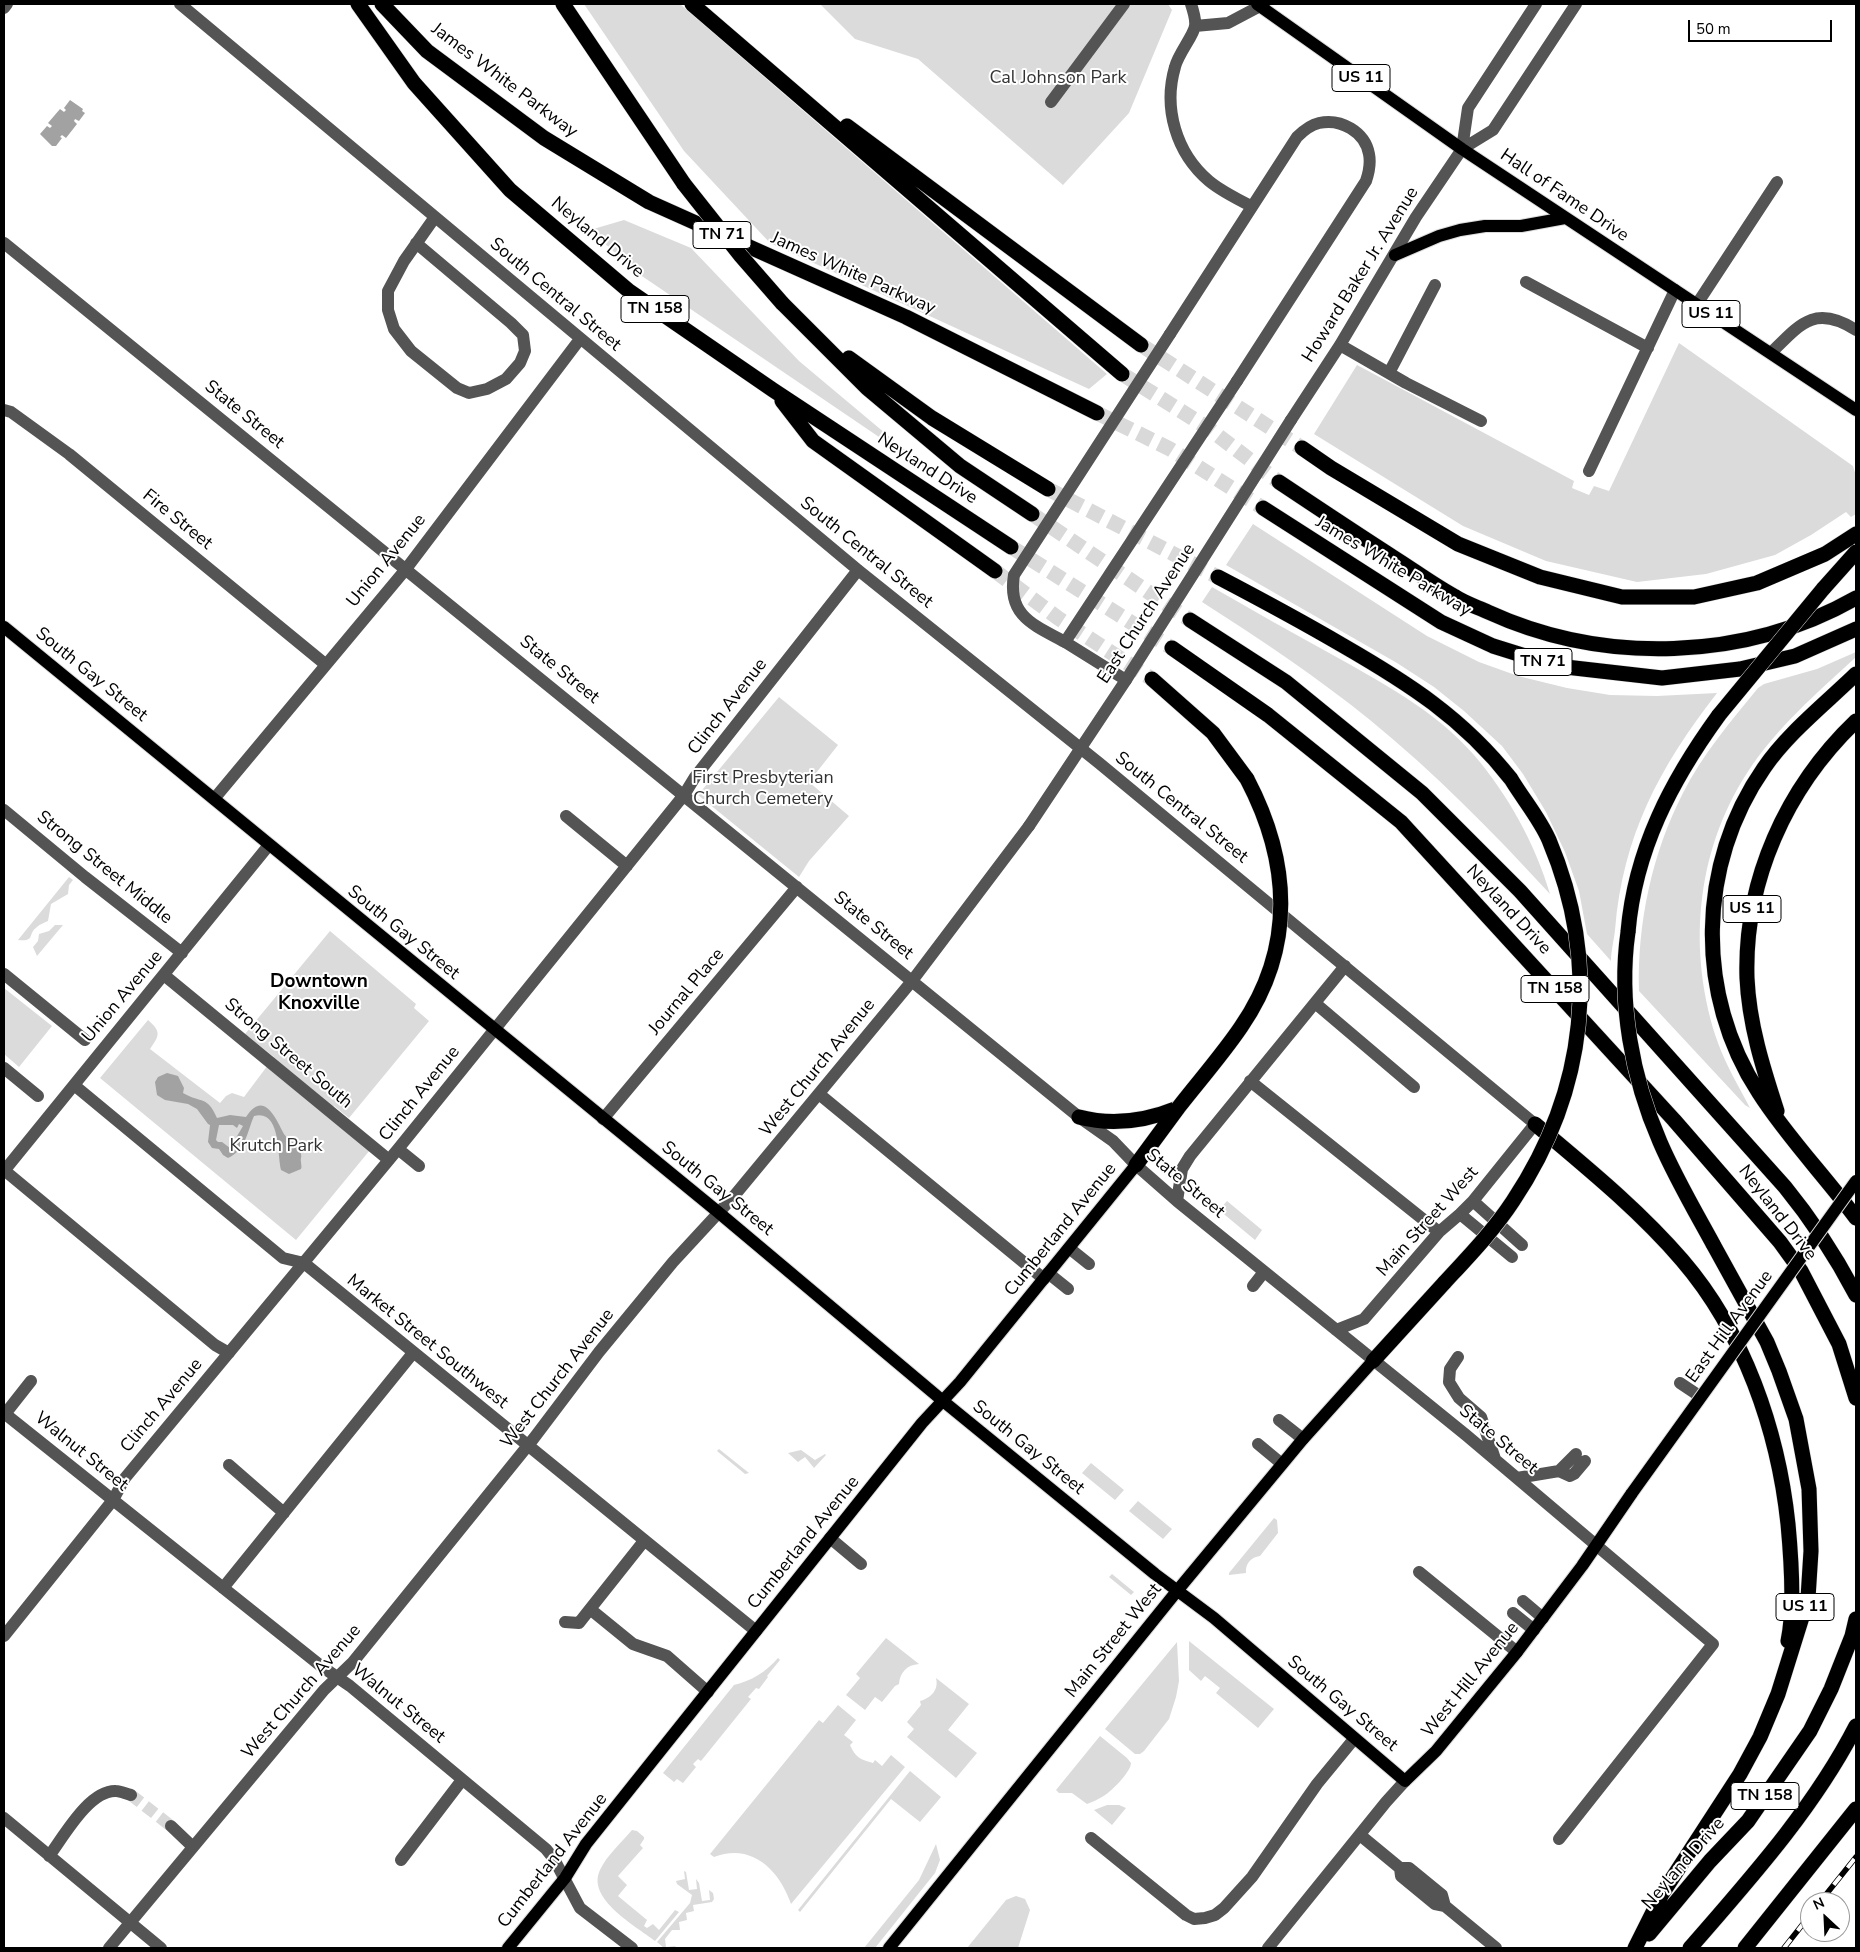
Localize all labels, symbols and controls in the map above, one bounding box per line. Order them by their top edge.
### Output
scale bar [1690,10,1834,42]
street label: James White Parkway [427,19,581,143]
text: 50 m [1696,19,1731,39]
road number: US 11 [1332,64,1390,92]
park label: Cal Johnson Park [989,68,1127,90]
street label: Hall of Fame Drive [1496,145,1632,247]
street label: Howard Baker Jr. Avenue [1298,183,1424,367]
street label: Neyland Drive [546,193,648,283]
road number: TN 71 [693,222,751,248]
street label: James White Parkway [767,228,939,320]
street label: South Central Street [485,234,625,356]
road number: TN 158 [621,296,689,322]
road number: US 11 [1682,300,1740,328]
street label: State Street [200,376,288,454]
street label: Neyland Drive [873,429,981,509]
street label: Fire Street [138,485,216,555]
street label: South Central Street [795,493,937,613]
street label: Union Avenue [343,510,431,612]
street label: James White Parkway [1311,512,1475,622]
street label: East Church Avenue [1094,540,1200,688]
street label: South Gay Street [31,623,151,727]
street label: State Street [515,631,603,709]
road number: TN 71 [1514,649,1572,676]
street label: Clinch Avenue [684,655,772,759]
street label: South Central Street [1110,748,1252,868]
park label: First Presbyterian Church Cemetery [692,768,834,811]
street label: Strong Street Middle [32,807,176,929]
street label: Neyland Drive [1461,861,1555,959]
street label: South Gay Street [343,881,463,985]
street label: State Street [829,887,917,965]
road number: US 11 [1723,896,1781,922]
street label: Journal Place [645,944,729,1040]
street label: Union Avenue [78,947,168,1047]
district label: Downtown Knoxville [270,971,368,1015]
road number: TN 158 [1521,976,1589,1002]
street label: Strong Street South [220,994,356,1114]
street label: West Church Avenue [756,995,880,1141]
street label: Clinch Avenue [375,1042,465,1146]
park label: Krutch Park [229,1136,323,1158]
street label: South Gay Street [657,1137,777,1241]
street label: State Street [1141,1145,1229,1223]
street label: Cumberland Avenue [1001,1159,1121,1301]
street label: Neyland Drive [1733,1161,1821,1265]
street label: Main Street West [1373,1162,1483,1282]
street label: East Hill Avenue [1682,1267,1778,1387]
street label: Market Street Southwest [342,1270,512,1414]
street label: West Church Avenue [497,1305,619,1453]
street label: Clinch Avenue [116,1355,208,1457]
street label: South Gay Street [968,1396,1088,1500]
street label: State Street [1454,1401,1542,1479]
street label: Walnut Street [30,1408,132,1496]
street label: Cumberland Avenue [744,1472,864,1614]
street label: Main Street West [1061,1579,1167,1703]
road number: US 11 [1776,1594,1834,1620]
street label: West Hill Avenue [1418,1618,1524,1742]
street label: West Church Avenue [238,1620,366,1764]
street label: South Gay Street [1282,1651,1402,1757]
street label: Walnut Street [347,1660,449,1748]
road number: TN 158 [1731,1782,1799,1810]
street label: Cumberland Avenue [494,1789,612,1933]
street label: Neyland Drive [1638,1814,1730,1914]
north arrow [1800,1892,1850,1942]
text: N [1810,1893,1828,1915]

